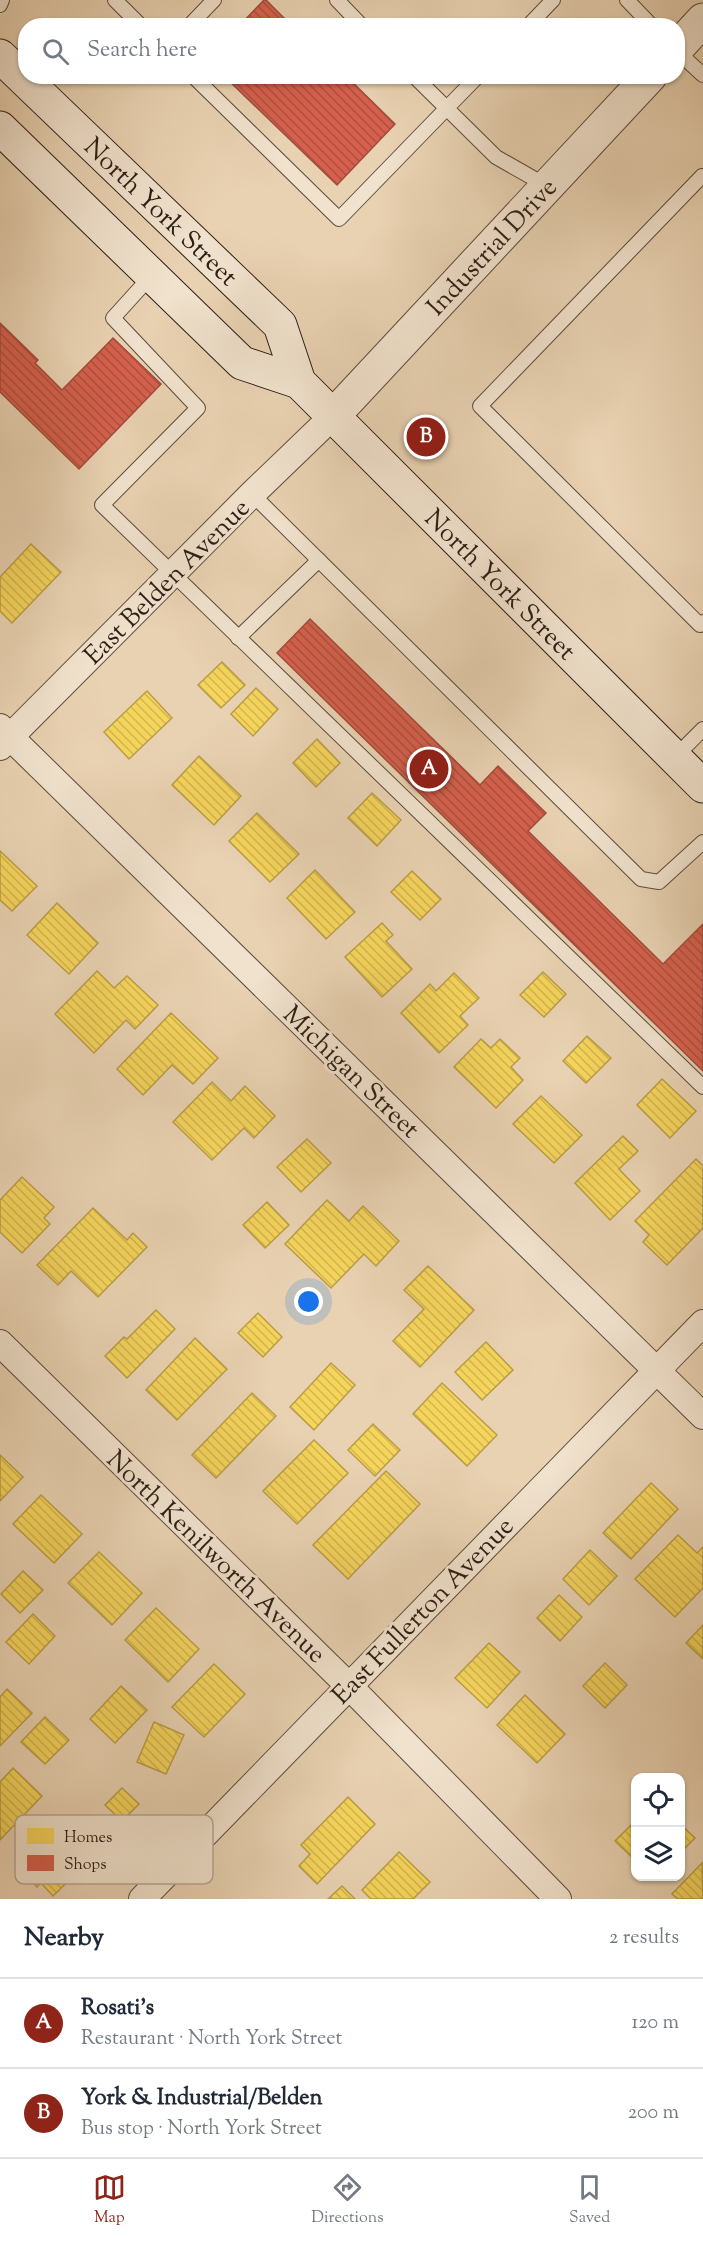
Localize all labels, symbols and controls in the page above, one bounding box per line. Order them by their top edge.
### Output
search box [18,18,685,84]
icon: search [39,35,72,68]
text: Search here [87,35,197,67]
street label: North York Street [75,130,245,296]
street label: Industrial Drive [419,171,567,325]
pin: B [406,414,446,460]
street label: East Belden Avenue [76,491,259,674]
street label: North York Street [415,502,583,670]
pin: A [410,746,448,792]
street label: Michigan Street [273,998,427,1148]
your location [294,1287,323,1316]
street label: North Kenilworth Avenue [97,1443,333,1673]
street label: East Fullerton Avenue [324,1510,523,1714]
map controls [631,1773,685,1881]
button: locate [631,1773,685,1827]
legend [15,1815,213,1884]
text: Homes [64,1827,112,1850]
button: layers [631,1827,685,1881]
text: Shops [64,1854,107,1877]
text: Nearby [24,1920,104,1957]
text: 2 results [609,1924,679,1953]
text: Rosati's [81,1993,154,2025]
text: A [35,2009,52,2038]
text: 120 m [631,2009,679,2038]
text: Restaurant · North York Street [81,2025,342,2054]
text: York & Industrial/Belden [81,2083,323,2115]
text: B [37,2099,50,2128]
text: 200 m [628,2099,679,2128]
text: Bus stop · North York Street [81,2115,322,2144]
tab: Map [93,2171,126,2230]
tab: Directions [311,2171,384,2230]
tab: Saved [569,2171,610,2230]

